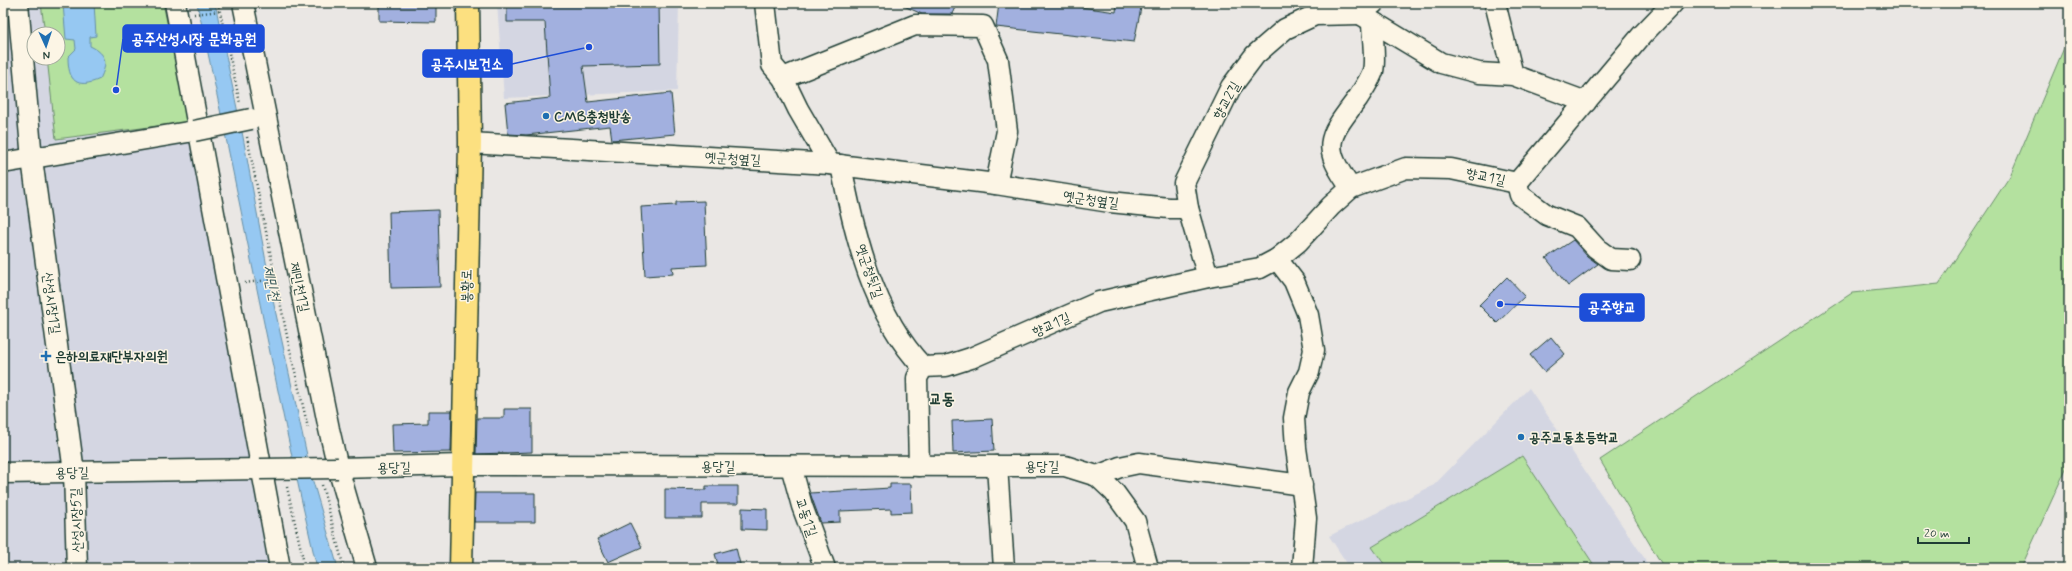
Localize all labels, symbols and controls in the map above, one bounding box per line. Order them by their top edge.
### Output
callout: 공주산성시장 문화공원 [123,25,264,52]
north arrow [26,26,66,66]
text: 공주산성시장 문화공원 [132,30,256,50]
text: N [42,48,50,62]
callout: 공주시보건소 [423,50,512,77]
text: 공주시보건소 [431,55,503,75]
street label: 향교2길 [1209,78,1245,123]
place label: CMB충청방송 [554,108,631,126]
marker: CMB충청방송 [541,111,551,121]
street label: 옛군청옆길 [704,149,762,169]
street label: 향교1길 [1464,164,1508,190]
street label: 옛군청옆길 [1062,187,1121,213]
street label: 옛군청뒷길 [851,242,887,302]
street label: 제민천1길 [285,260,313,315]
water label: 제민천 [257,263,285,305]
street label: 봉황로 [458,269,476,303]
street label: 산성시장1길 [38,271,64,336]
callout: 공주향교 [1580,294,1644,321]
text: 공주향교 [1588,298,1636,318]
street label: 향교1길 [1029,308,1074,341]
place label: 은하의료재단부자의원 [55,348,168,366]
marker: 은하의료재단부자의원 [40,350,52,362]
district label: 교동 [929,389,955,410]
place label: 공주교동초등학교 [1529,429,1619,447]
marker: 공주교동초등학교 [1516,432,1526,442]
street label: 용당길 [701,458,736,476]
street label: 용당길 [1025,458,1060,476]
street label: 용당길 [377,459,412,477]
street label: 용당길 [55,464,90,482]
street label: 산성시장5길 [67,487,87,553]
street label: 교동1길 [791,495,821,540]
scale bar [1918,519,1969,545]
text: 20 m [1924,526,1950,542]

